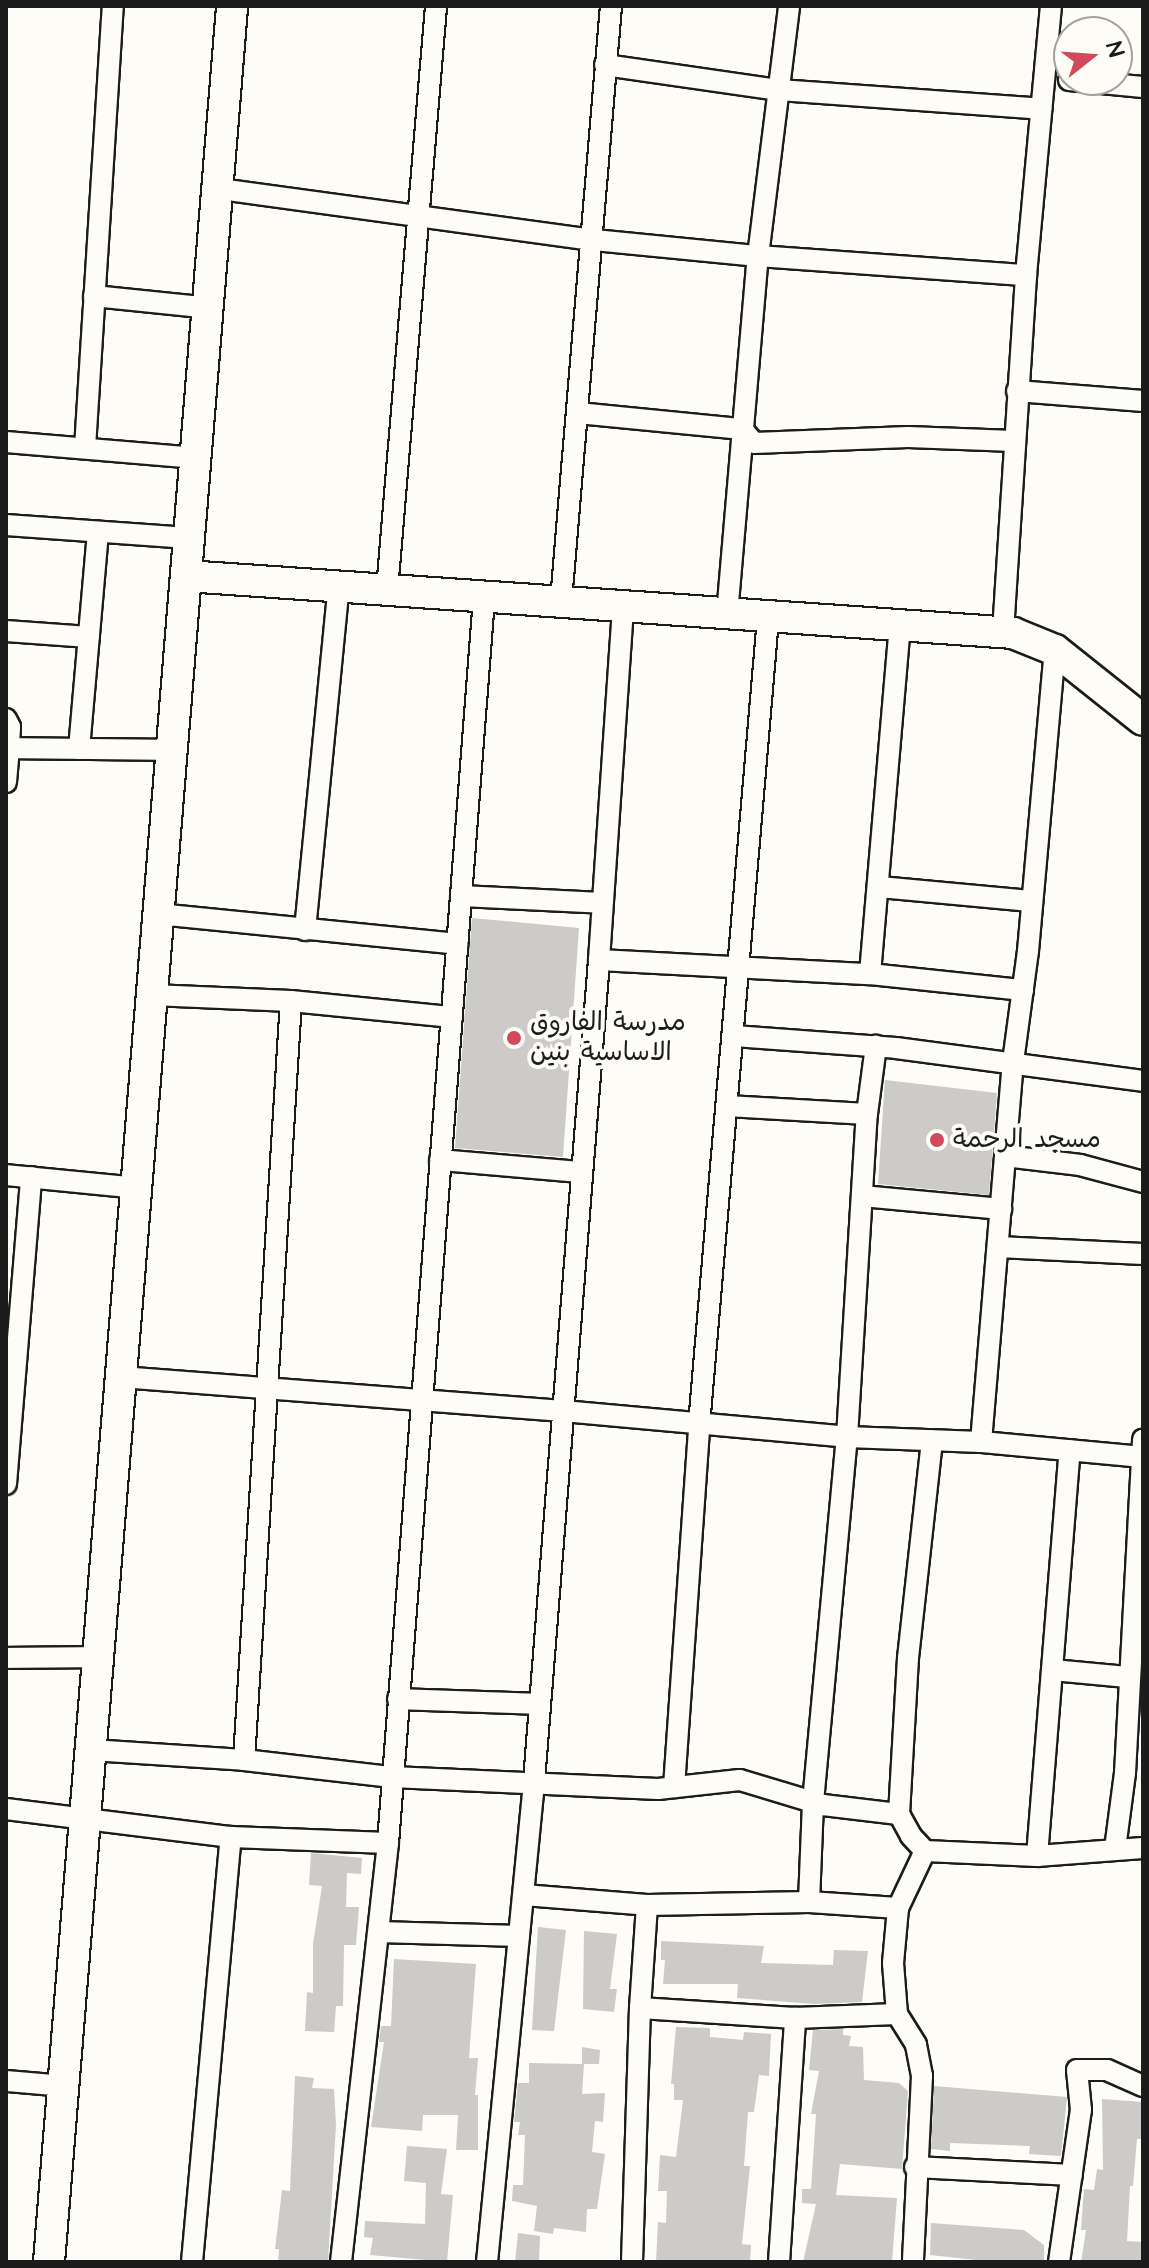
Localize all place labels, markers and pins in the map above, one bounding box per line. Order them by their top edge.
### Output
place label: مدرسة الفاروق الاساسية بنين [530,1007,686,1068]
marker: مدرسة الفاروق الاساسية بنين [505,1029,523,1047]
place label: مسجد الرحمة [953,1124,1101,1156]
marker: مسجد الرحمة [928,1131,946,1149]

